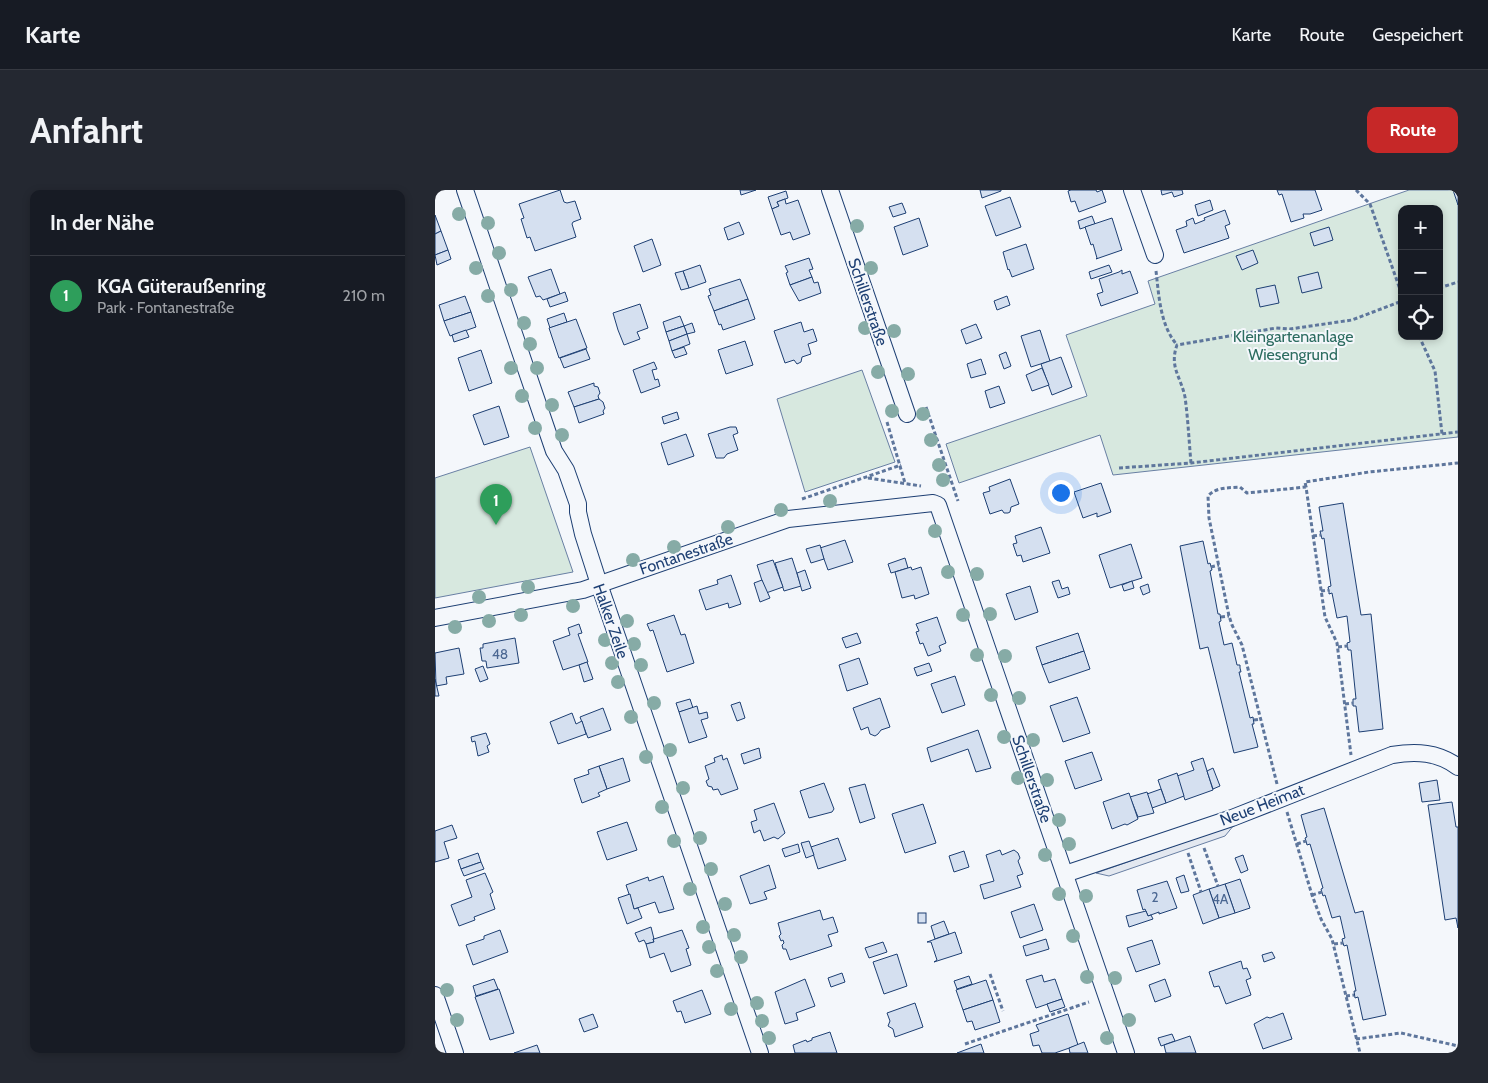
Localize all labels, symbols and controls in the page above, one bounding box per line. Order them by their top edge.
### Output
text: Karte [25,20,80,49]
text: Karte [1232,24,1271,46]
text: Route [1299,24,1344,46]
text: Gespeichert [1372,24,1463,46]
button: Route [1367,107,1458,153]
text: Anfahrt [30,109,143,152]
map controls [1398,205,1443,340]
button: + [1398,205,1443,250]
text: In der Nähe [50,210,154,235]
button: − [1398,250,1443,295]
street label: Schillerstraße [844,256,892,348]
text: KGA Güteraußenring [97,275,266,298]
text: 1 [63,286,69,305]
text: 210 m [343,286,385,305]
button: locate [1398,295,1443,340]
text: Park · Fontanestraße [97,298,234,317]
park label: Kleingartenanlage Wiesengrund [1233,327,1353,364]
your location [1048,480,1074,506]
pin: 1 [480,484,512,525]
street label: Fontanestraße [637,529,735,579]
street label: Halker Zeile [589,581,633,661]
house number: 48 [492,645,508,663]
street label: Schillerstraße [1008,733,1056,825]
street label: Neue Heimat [1217,780,1308,830]
house number: 2 [1151,888,1159,906]
house number: 4A [1212,890,1229,908]

